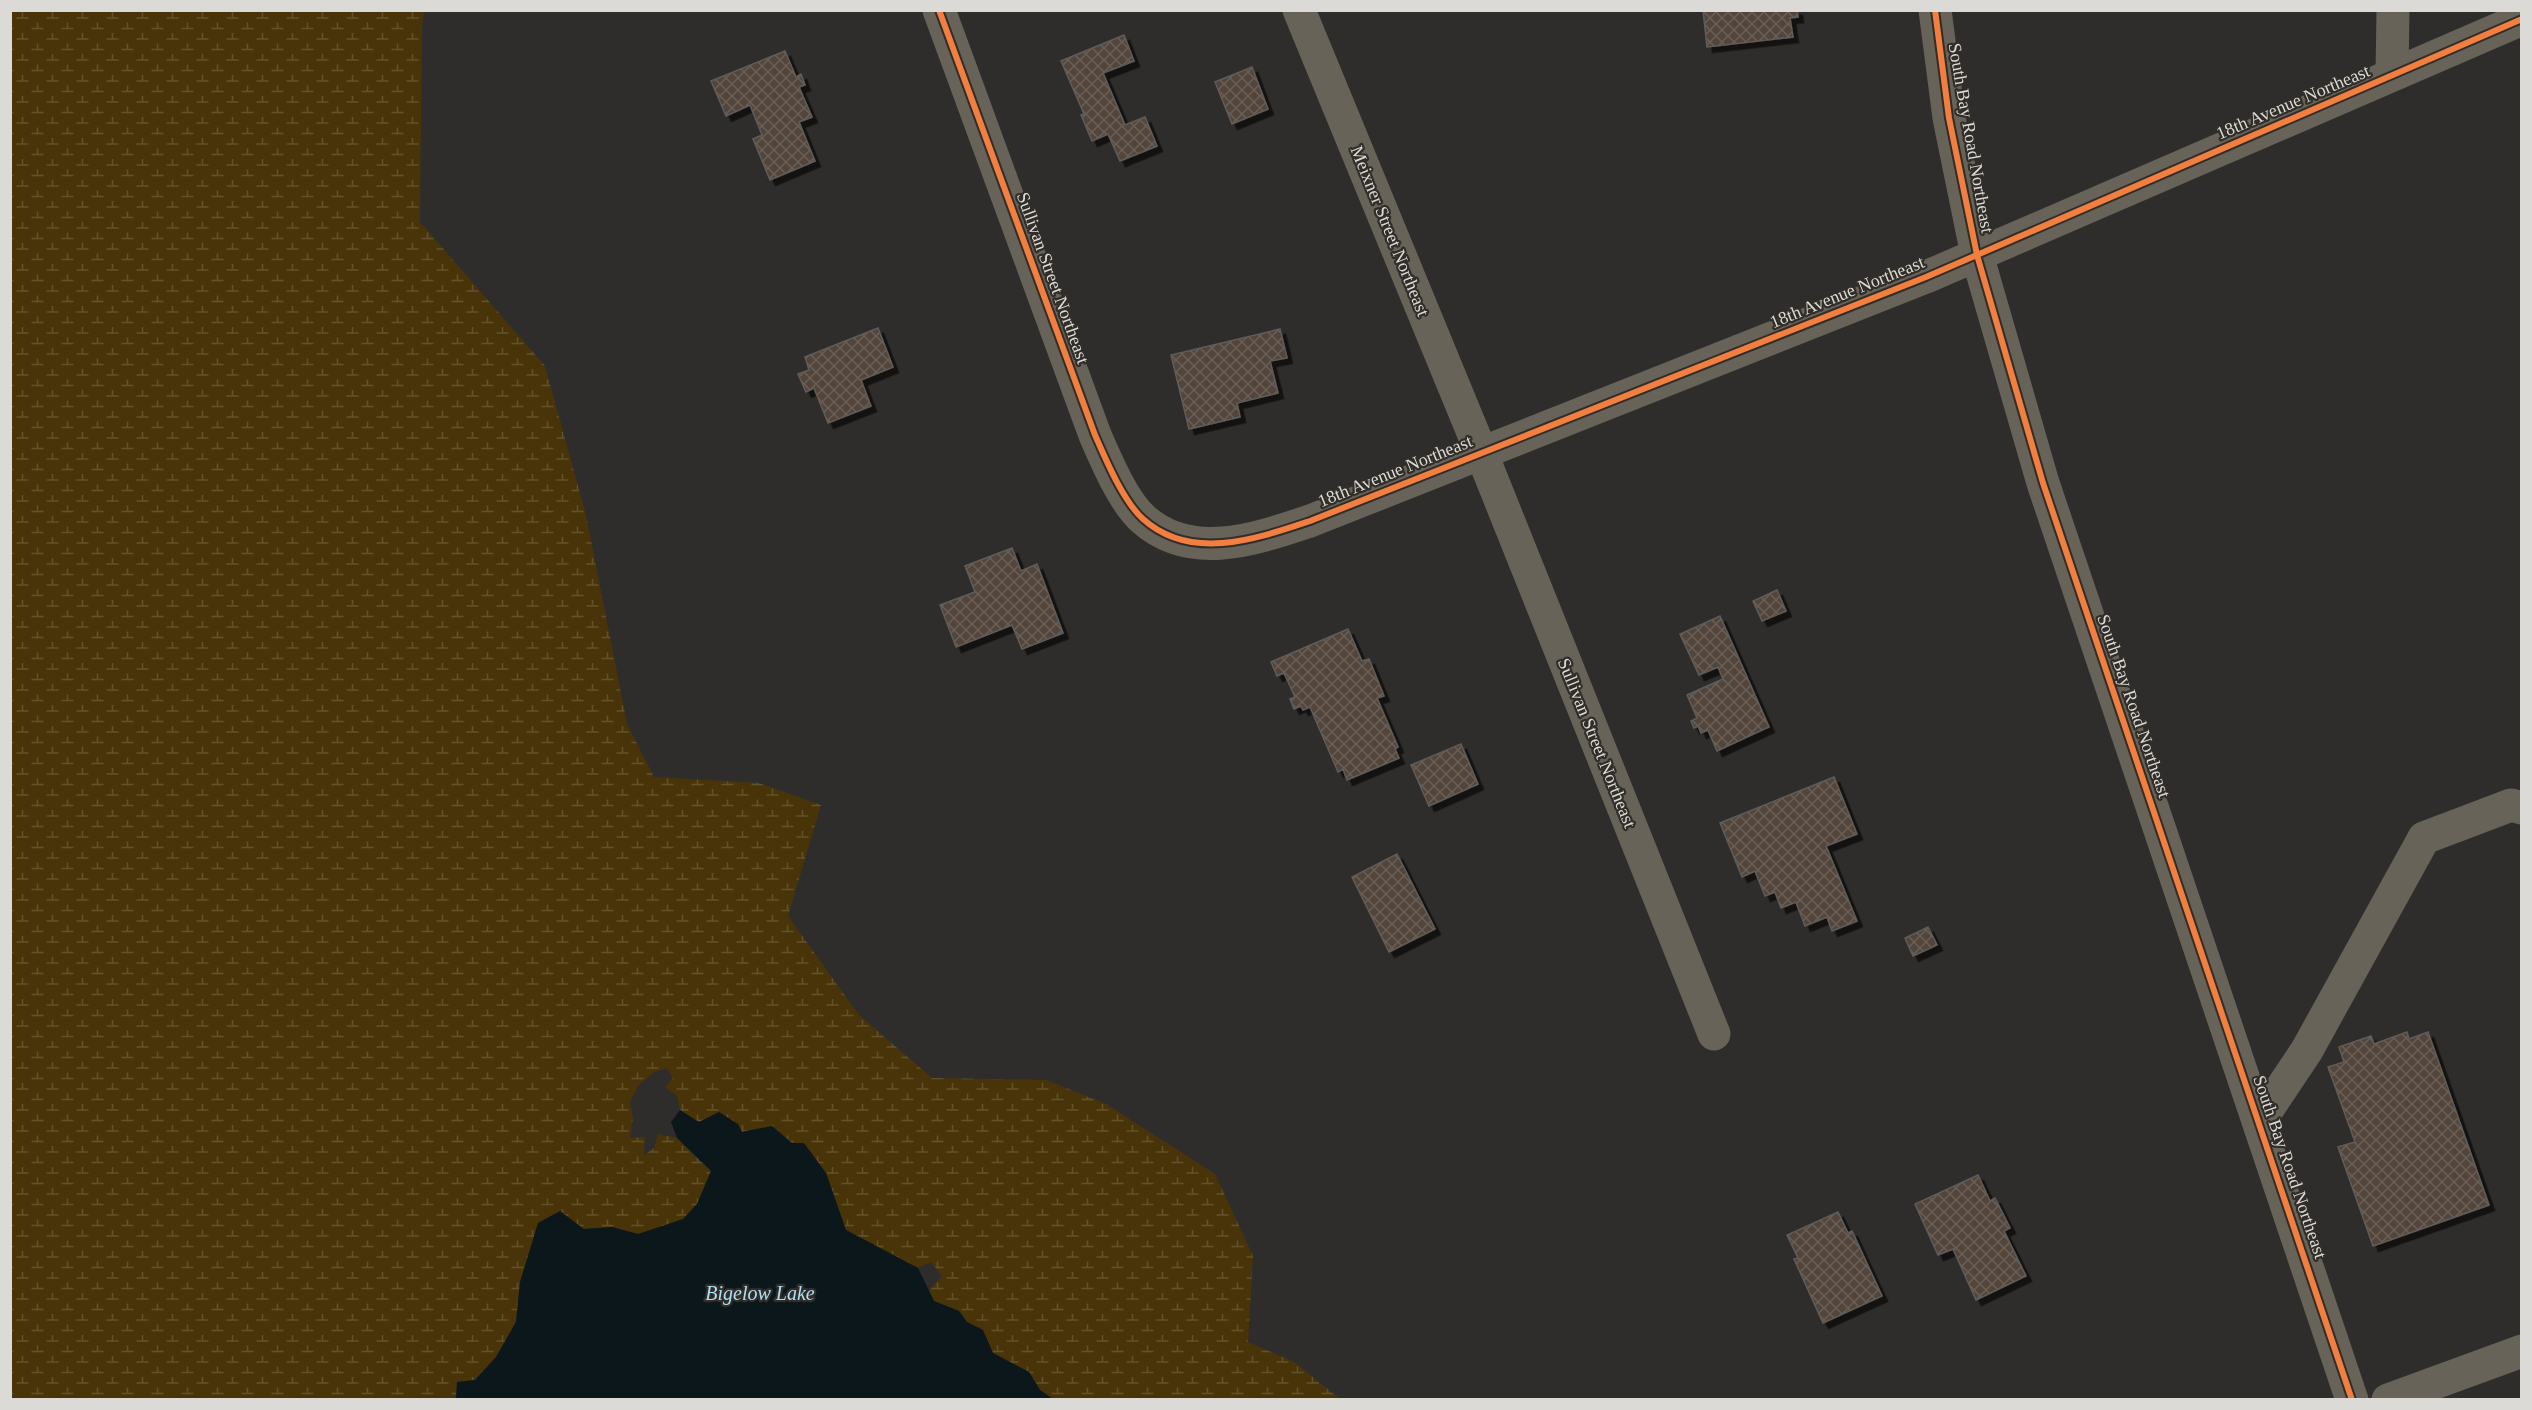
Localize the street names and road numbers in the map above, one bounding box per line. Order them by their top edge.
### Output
street label: South Bay Road Northeast [1944,41,1998,235]
street label: 18th Avenue Northeast [2213,61,2373,143]
street label: Meixner Street Northeast [1347,143,1433,319]
street label: Sullivan Street Northeast [1013,190,1093,366]
street label: 18th Avenue Northeast [1767,252,1927,332]
street label: 18th Avenue Northeast [1315,431,1475,511]
street label: South Bay Road Northeast [2093,612,2175,800]
street label: Sullivan Street Northeast [1554,655,1640,831]
street label: South Bay Road Northeast [2249,1073,2331,1261]

